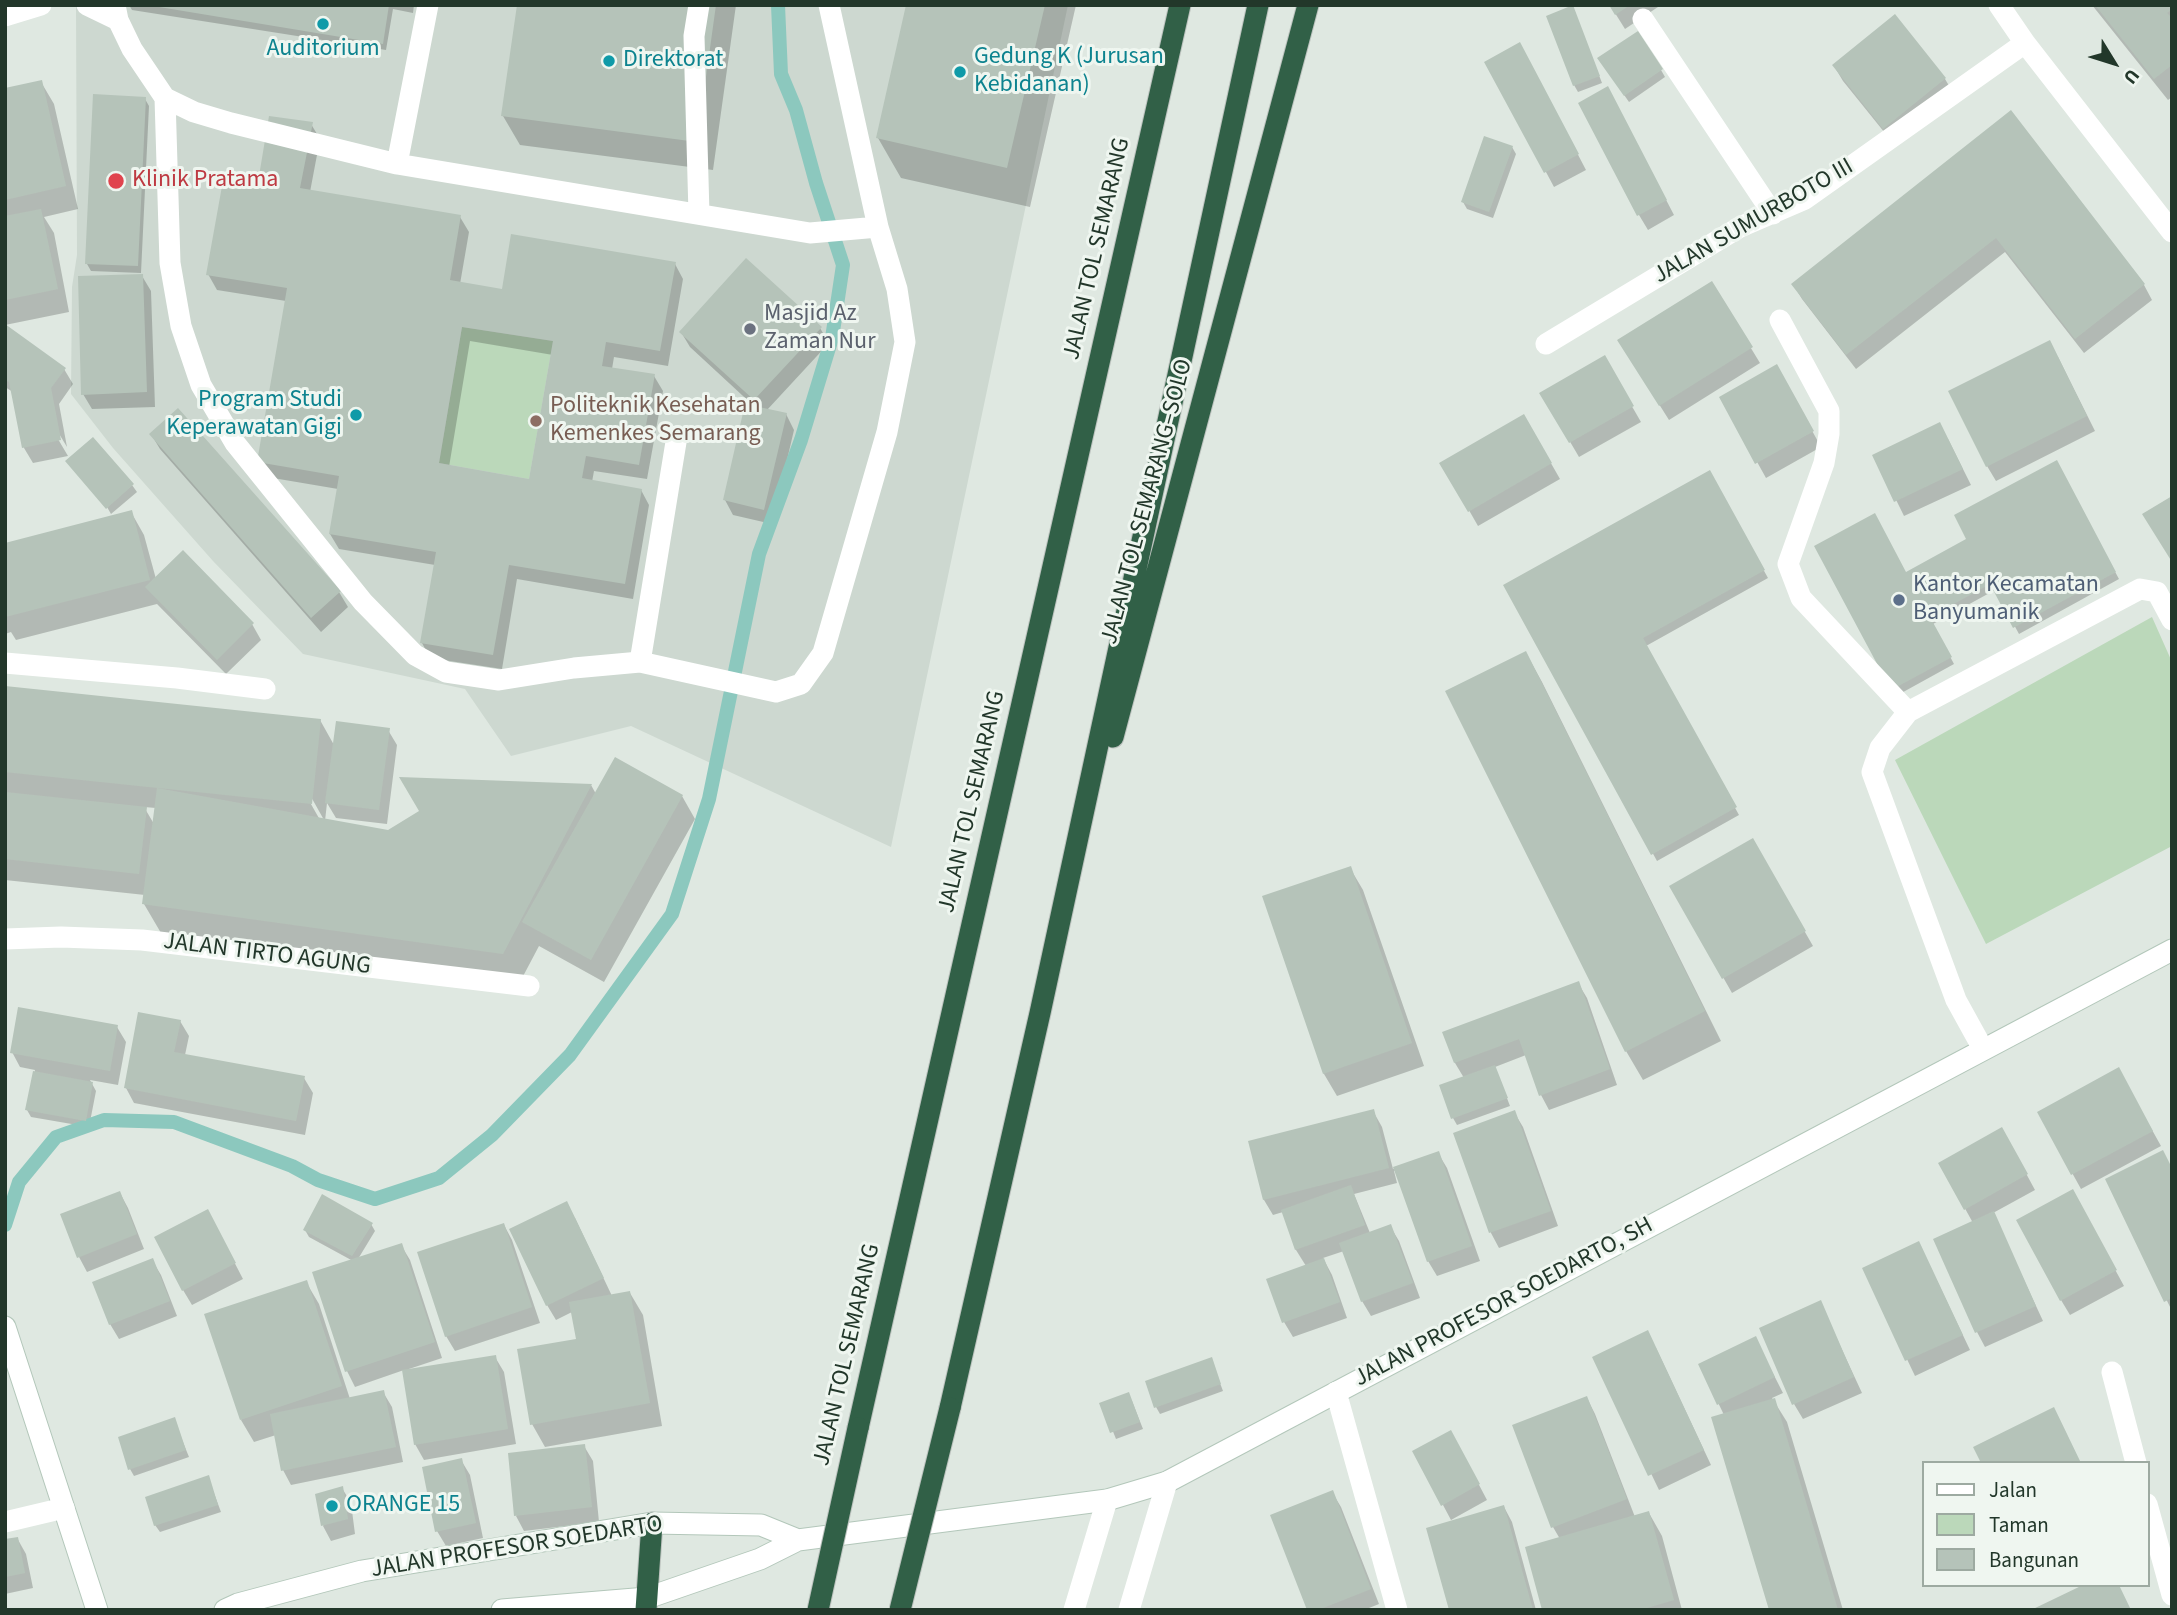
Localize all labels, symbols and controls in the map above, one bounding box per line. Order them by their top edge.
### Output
marker: Auditorium [315,16,331,32]
north arrow [2079,28,2149,98]
place label: Auditorium [266,36,380,64]
place label: Gedung K (Jurusan Kebidanan) [974,44,1164,100]
place label: Direktorat [623,47,723,75]
marker: Direktorat [601,53,617,69]
text: U [2116,63,2145,90]
marker: Gedung K (Jurusan Kebidanan) [952,64,968,80]
street label: JALAN TOL SEMARANG [1058,135,1138,363]
street label: JALAN SUMURBOTO III [1649,153,1859,291]
place label: Klinik Pratama [132,167,278,195]
marker: Klinik Pratama [106,171,126,191]
place label: Masjid Az Zaman Nur [764,301,875,357]
marker: Masjid Az Zaman Nur [742,321,758,337]
street label: JALAN TOL SEMARANG–SOLO [1096,356,1200,648]
place label: Program Studi Keperawatan Gigi [166,387,342,443]
place label: Politeknik Kesehatan Kemenkes Semarang [550,393,761,449]
marker: Program Studi Keperawatan Gigi [348,407,364,423]
marker: Politeknik Kesehatan Kemenkes Semarang [528,413,544,429]
place label: Kantor Kecamatan Banyumanik [1913,572,2099,628]
marker: Kantor Kecamatan Banyumanik [1891,592,1907,608]
street label: JALAN TOL SEMARANG [933,688,1013,916]
street label: JALAN TIRTO AGUNG [162,928,372,982]
street label: JALAN PROFESOR SOEDARTO, SH [1350,1212,1658,1394]
street label: JALAN TOL SEMARANG [808,1241,888,1469]
legend [1922,1461,2149,1587]
text: Jalan [1989,1475,2037,1505]
place label: ORANGE 15 [346,1492,460,1520]
marker: ORANGE 15 [324,1498,340,1514]
text: Taman [1989,1510,2049,1540]
street label: JALAN PROFESOR SOEDARTO [369,1511,665,1585]
text: Bangunan [1989,1545,2079,1575]

